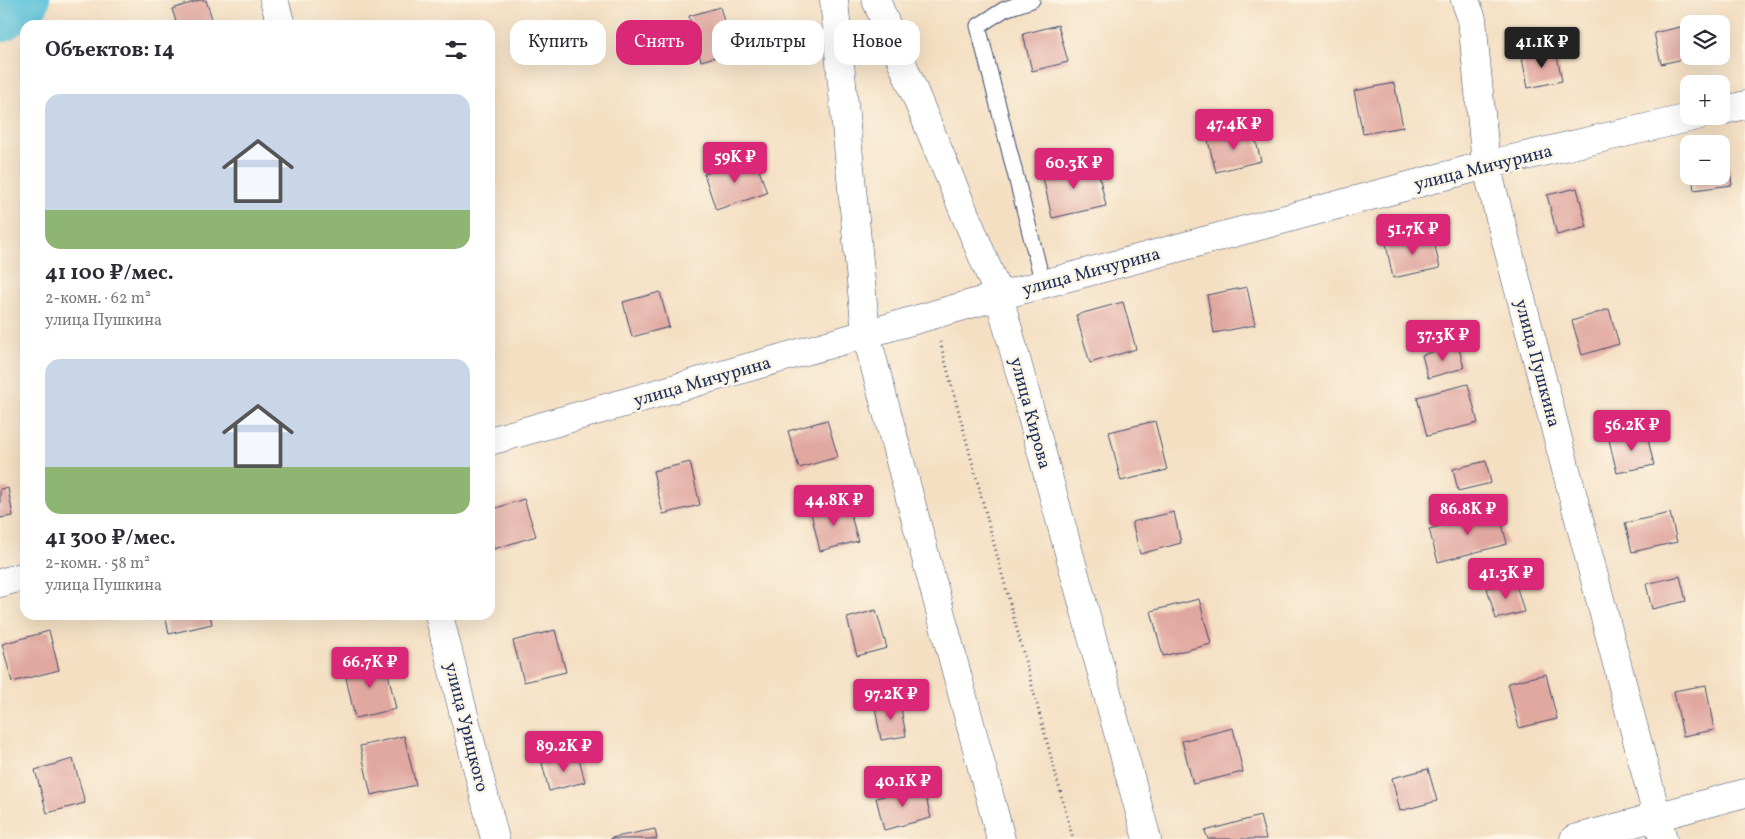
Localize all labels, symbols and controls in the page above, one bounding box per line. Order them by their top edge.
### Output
map controls [1680,15,1730,185]
button: layers [1680,15,1730,65]
chip: Купить [510,20,606,65]
chip: Снять [616,20,702,65]
chip: Фильтры [712,20,824,65]
chip: Новое [834,20,920,65]
pin: 41.1K ₽ [1496,27,1588,69]
text: 41.1K ₽ [1516,32,1568,54]
text: Объектов: 14 [45,36,175,65]
icon: filters [442,36,470,64]
button: + [1680,75,1730,125]
pin: 47.4K ₽ [1188,108,1280,151]
text: 47.4K ₽ [1206,114,1262,136]
icon: home [213,126,303,216]
button: − [1680,135,1730,185]
street label: улица Мичурина [1412,139,1555,198]
pin: 59K ₽ [700,142,770,184]
text: 59K ₽ [714,147,756,169]
pin: 60.3K ₽ [1028,148,1120,190]
text: 60.3K ₽ [1046,153,1102,175]
pin: 51.7K ₽ [1367,214,1459,256]
text: 51.7K ₽ [1387,219,1439,241]
street label: улица Мичурина [1020,242,1163,303]
text: 41 100 ₽/мес. [45,259,174,288]
text: 2-комн. · 62 m² [45,288,151,310]
street label: улица Пушкина [1507,297,1566,430]
text: улица Пушкина [45,310,162,332]
pin: 37.3K ₽ [1397,320,1489,362]
text: 37.3K ₽ [1417,325,1469,347]
street label: улица Мичурина [631,351,774,414]
street label: улица Кирова [1003,355,1056,472]
icon: home [213,391,303,481]
pin: 56.2K ₽ [1586,410,1678,452]
text: 56.2K ₽ [1604,415,1660,437]
pin: 44.8K ₽ [788,484,880,527]
text: 44.8K ₽ [805,490,863,512]
pin: 86.8K ₽ [1422,494,1514,536]
text: 86.8K ₽ [1440,499,1496,521]
text: 41 300 ₽/мес. [45,524,176,553]
text: 2-комн. · 58 m² [45,553,150,575]
pin: 41.3K ₽ [1460,558,1552,600]
text: 41.3K ₽ [1479,563,1533,585]
text: улица Пушкина [45,575,162,597]
pin: 66.7K ₽ [324,646,416,689]
text: 66.7K ₽ [342,652,398,674]
street label: улица Урицкого [437,660,494,795]
pin: 97.2K ₽ [845,678,937,721]
text: 97.2K ₽ [864,684,918,706]
pin: 89.2K ₽ [518,730,610,773]
text: 89.2K ₽ [536,736,592,758]
pin: 40.1K ₽ [857,766,949,808]
text: 40.1K ₽ [875,771,931,793]

